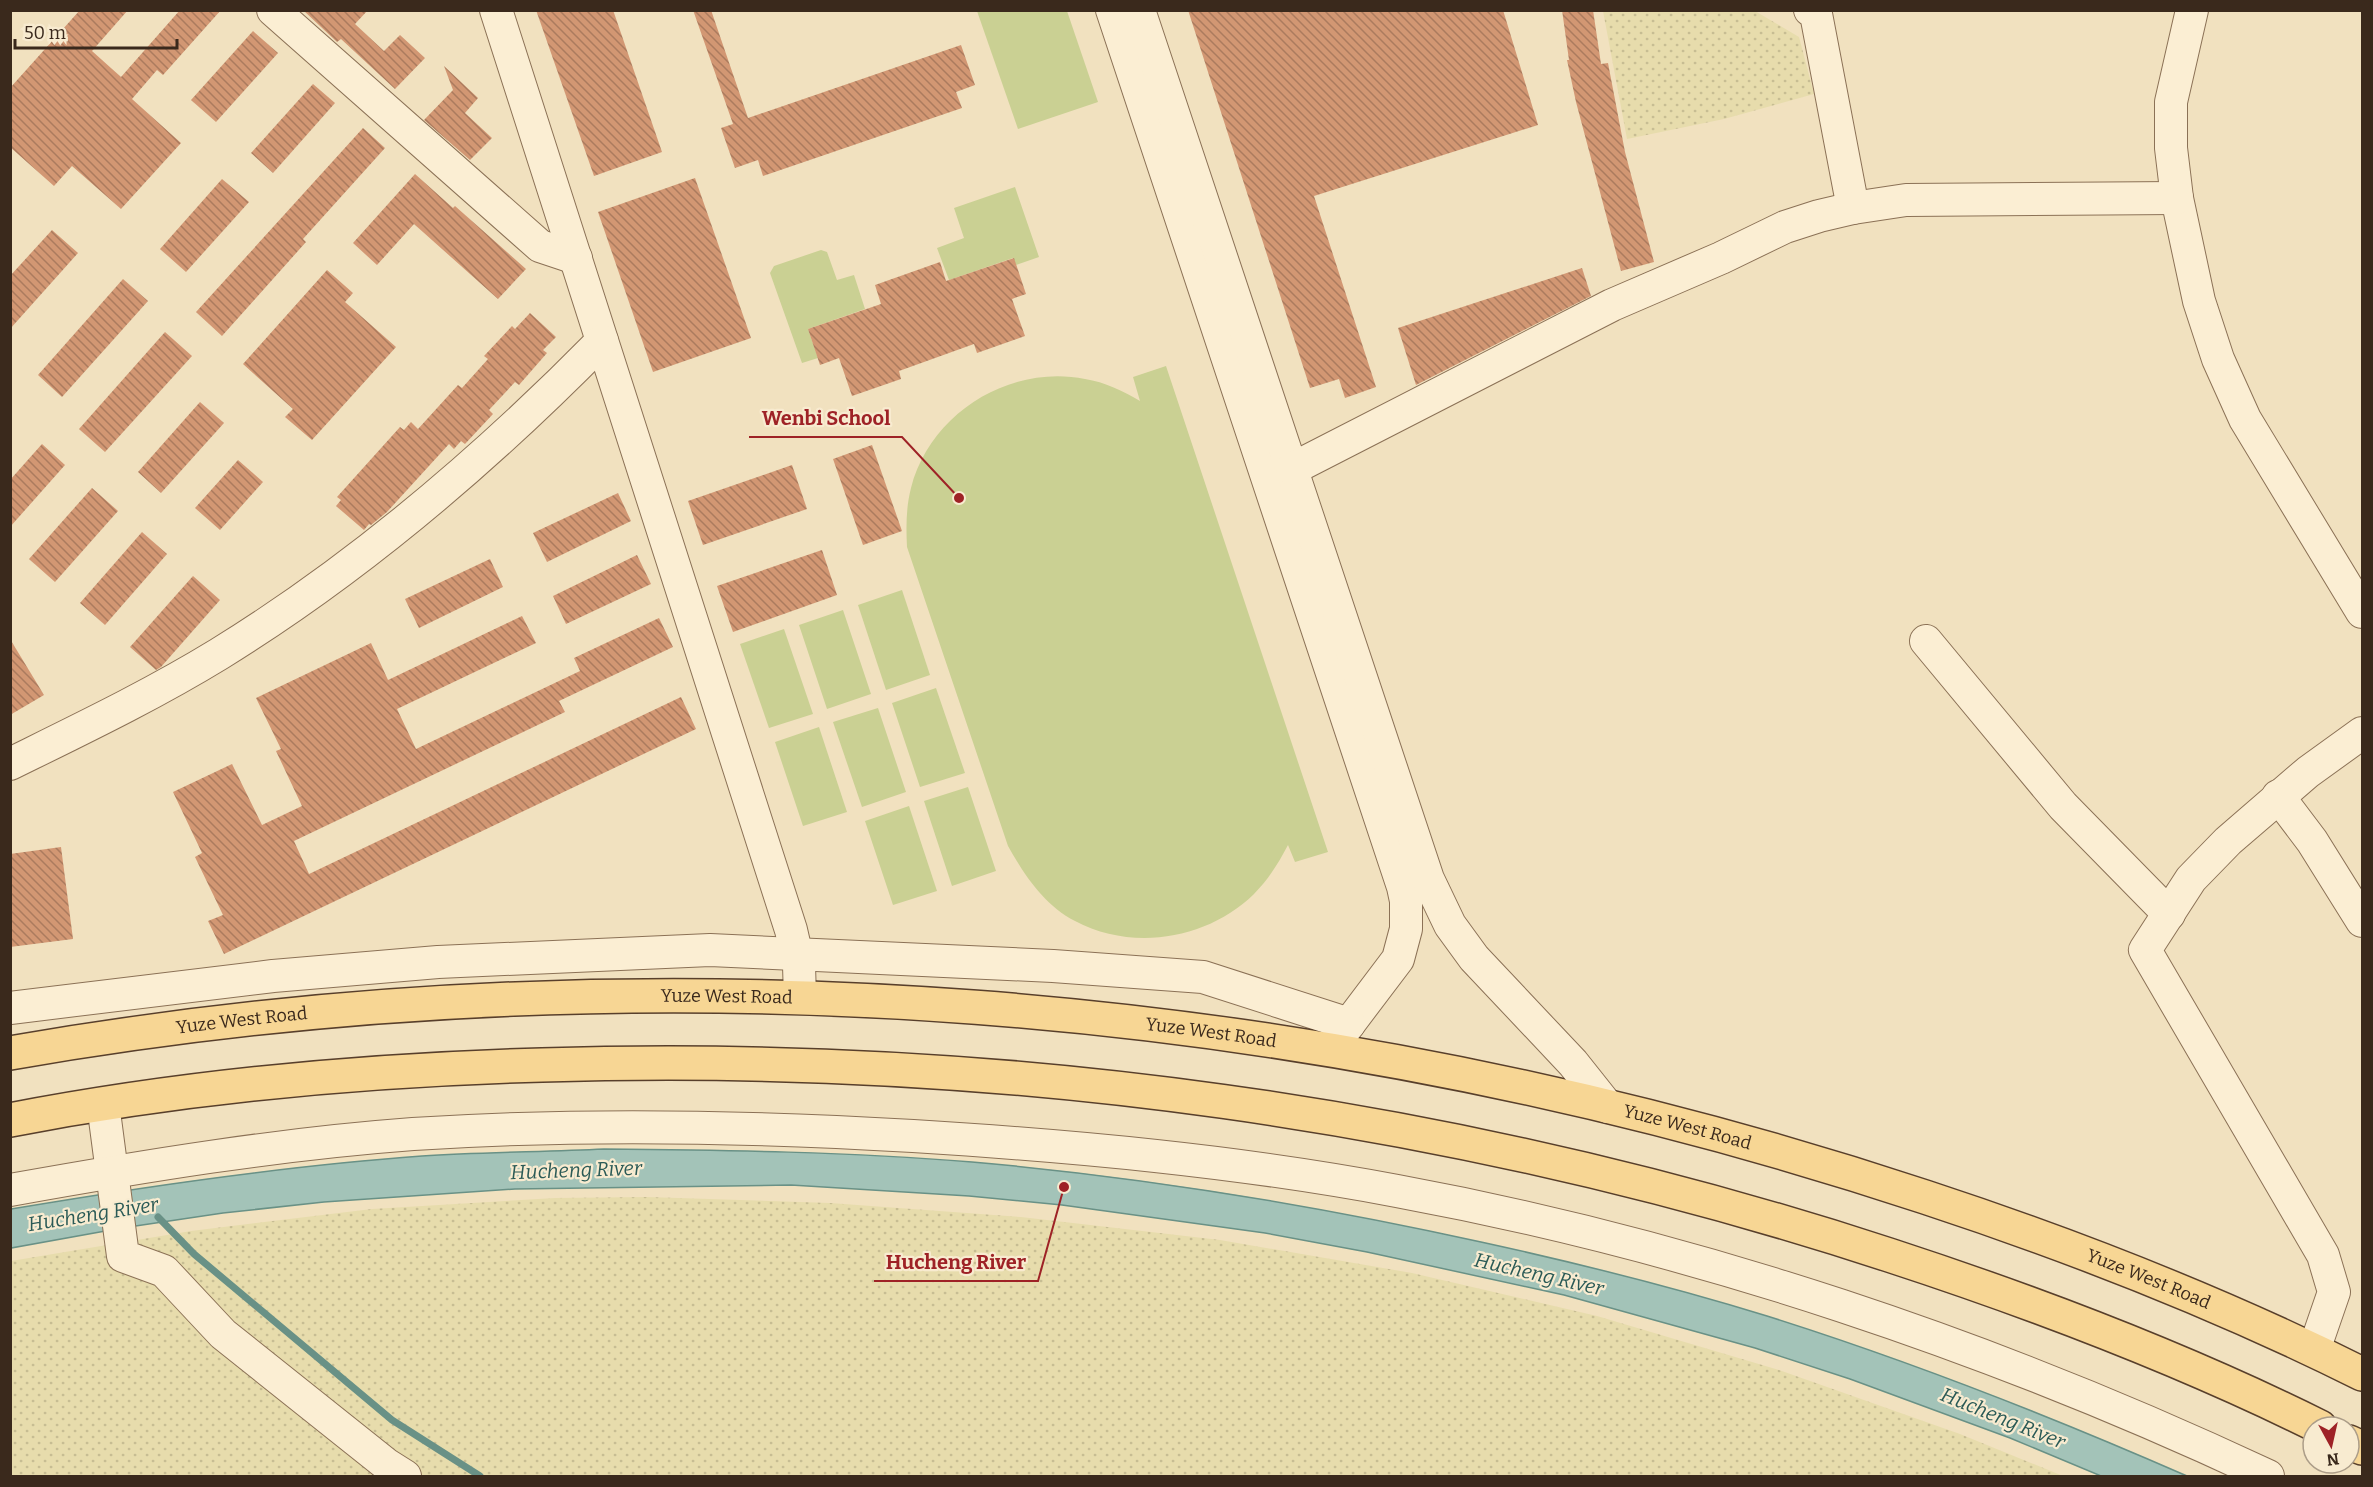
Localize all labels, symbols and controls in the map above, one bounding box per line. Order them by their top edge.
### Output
scale bar [15,12,177,50]
text: 50 m [24,22,66,44]
callout: Wenbi School [749,399,902,437]
text: Wenbi School [762,406,890,430]
street label: Yuze West Road [661,985,793,1009]
street label: Yuze West Road [175,1002,309,1039]
street label: Yuze West Road [1144,1013,1278,1052]
street label: Yuze West Road [1621,1100,1754,1155]
water label: Hucheng River [510,1156,643,1184]
water label: Hucheng River [26,1192,161,1236]
callout: Hucheng River [874,1243,1038,1281]
street label: Yuze West Road [2084,1244,2214,1314]
water label: Hucheng River [1472,1248,1607,1301]
text: Hucheng River [886,1250,1027,1274]
water label: Hucheng River [1937,1382,2069,1454]
north arrow [2301,1415,2361,1475]
text: N [2326,1449,2340,1470]

